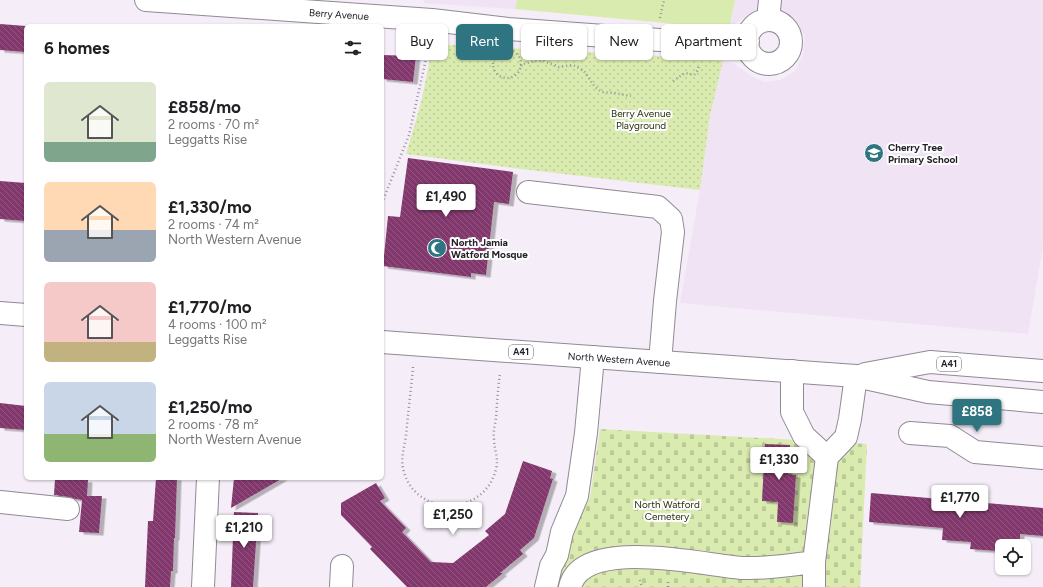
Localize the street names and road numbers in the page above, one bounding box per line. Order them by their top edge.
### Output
street label: Berry Avenue [309,6,370,23]
road number: A41 [509,345,533,359]
street label: North Western Avenue [567,349,671,370]
road number: A41 [937,357,961,371]

